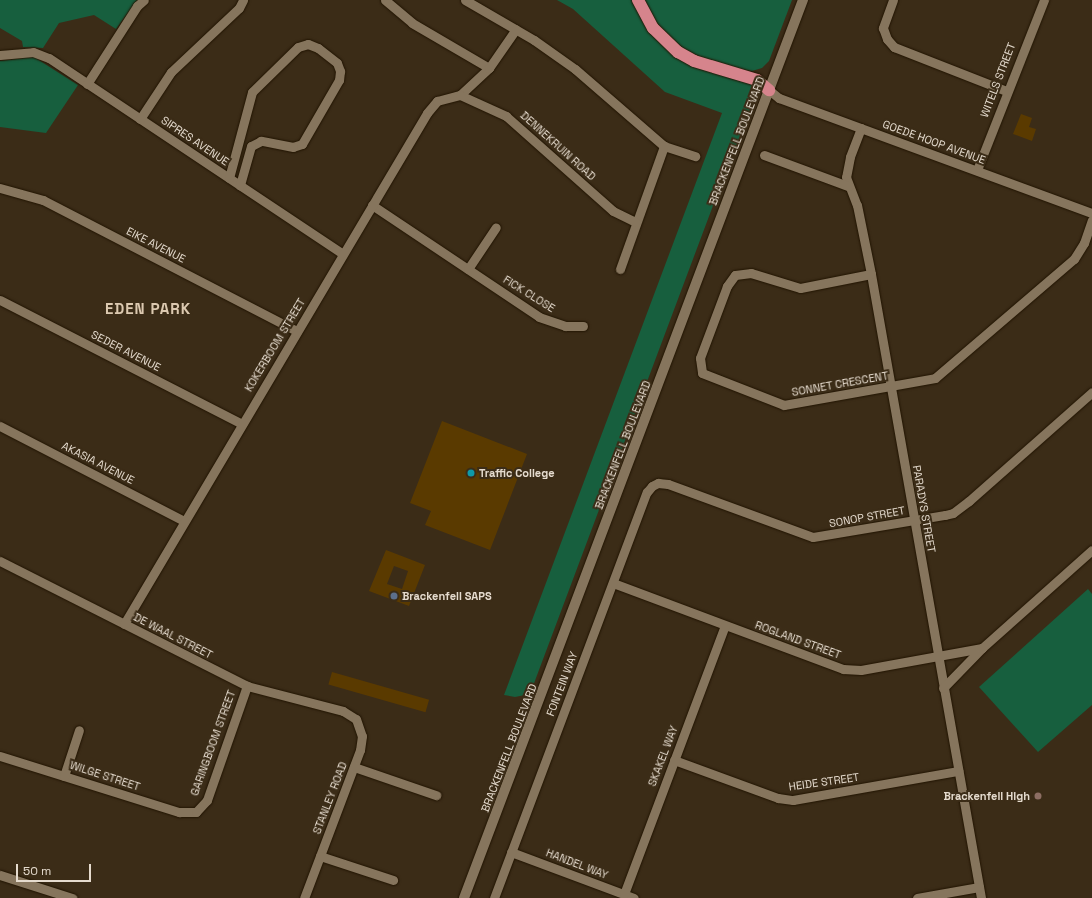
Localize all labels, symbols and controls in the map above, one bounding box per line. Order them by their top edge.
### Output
street label: WITELS STREET [978,41,1018,119]
street label: BRACKENFELL BOULEVARD [706,75,768,207]
street label: DENNEKRUIN ROAD [518,109,598,183]
street label: SIPRES AVENUE [159,113,231,169]
street label: GOEDE HOOP AVENUE [881,117,987,167]
street label: EIKE AVENUE [124,224,188,266]
street label: FICK CLOSE [501,273,557,315]
street label: KOKERBOOM STREET [242,296,308,394]
district label: EDEN PARK [105,300,191,318]
street label: SEDER AVENUE [89,328,163,374]
street label: SONNET CRESCENT [791,369,889,399]
street label: BRACKENFELL BOULEVARD [592,379,654,511]
street label: AKASIA AVENUE [59,439,137,487]
street label: PARADYS STREET [910,464,938,554]
place label: Traffic College [479,466,555,480]
marker: Traffic College [466,468,476,478]
street label: SONOP STREET [828,504,906,530]
place label: Brackenfell SAPS [402,589,492,603]
marker: Brackenfell SAPS [389,591,399,601]
street label: DE WAAL STREET [131,610,215,662]
street label: ROGLAND STREET [753,618,843,662]
street label: FONTEIN WAY [544,650,580,718]
street label: BRACKENFELL BOULEVARD [478,682,540,814]
street label: GARINGBOOM STREET [188,688,238,798]
street label: SKAKEL WAY [645,724,681,788]
street label: WILGE STREET [68,758,142,794]
street label: STANLEY ROAD [310,760,350,836]
street label: HEIDE STREET [788,771,860,793]
place label: Brackenfell High [943,789,1030,803]
marker: Brackenfell High [1033,791,1043,801]
street label: HANDEL WAY [544,846,610,882]
scale bar [18,856,93,882]
text: 50 m [23,863,51,879]

